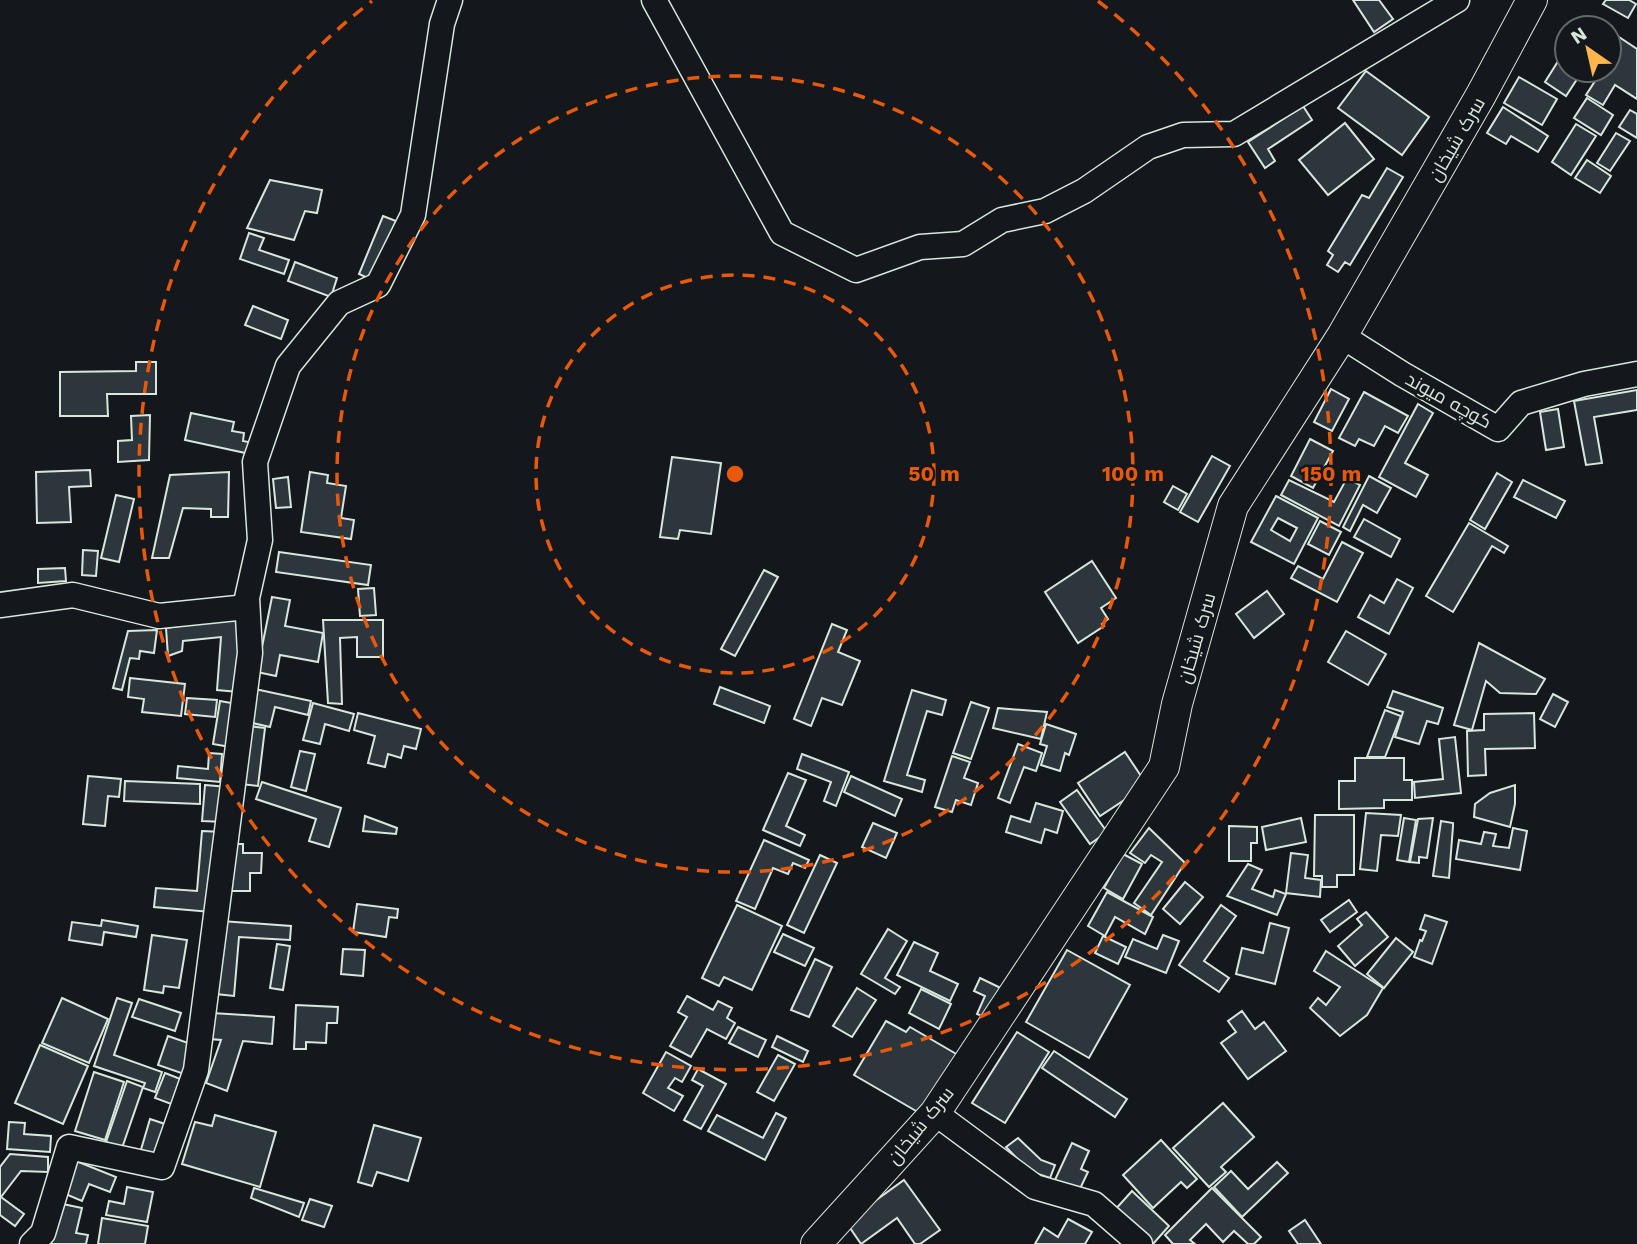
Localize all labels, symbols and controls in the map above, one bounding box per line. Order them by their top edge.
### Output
north arrow [1553,14,1623,84]
text: N [1567,22,1591,49]
street label: سرک شیخان [1423,93,1490,185]
street label: کوچه میوند [1401,367,1496,434]
text: 50 m [908,461,960,486]
text: 100 m [1102,461,1164,486]
text: 150 m [1301,461,1361,486]
centre of rings [723,462,747,486]
street label: سرک شیخان [1173,590,1220,686]
street label: سرک شیخان [882,1082,959,1169]

